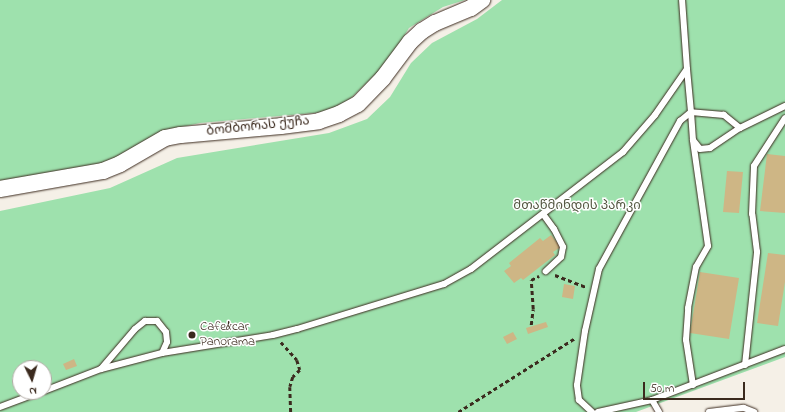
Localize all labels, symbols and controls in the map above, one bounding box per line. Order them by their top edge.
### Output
street label: ბომბორას ქუჩა [206,114,310,140]
park label: მთაწმინდის პარკი [513,198,641,214]
place label: Cafe&car Panorama [200,320,255,351]
marker: Cafe&car Panorama [187,330,197,340]
north arrow [12,360,52,400]
scale bar [645,374,747,400]
text: 50 m [650,380,674,398]
text: N [29,383,37,399]

